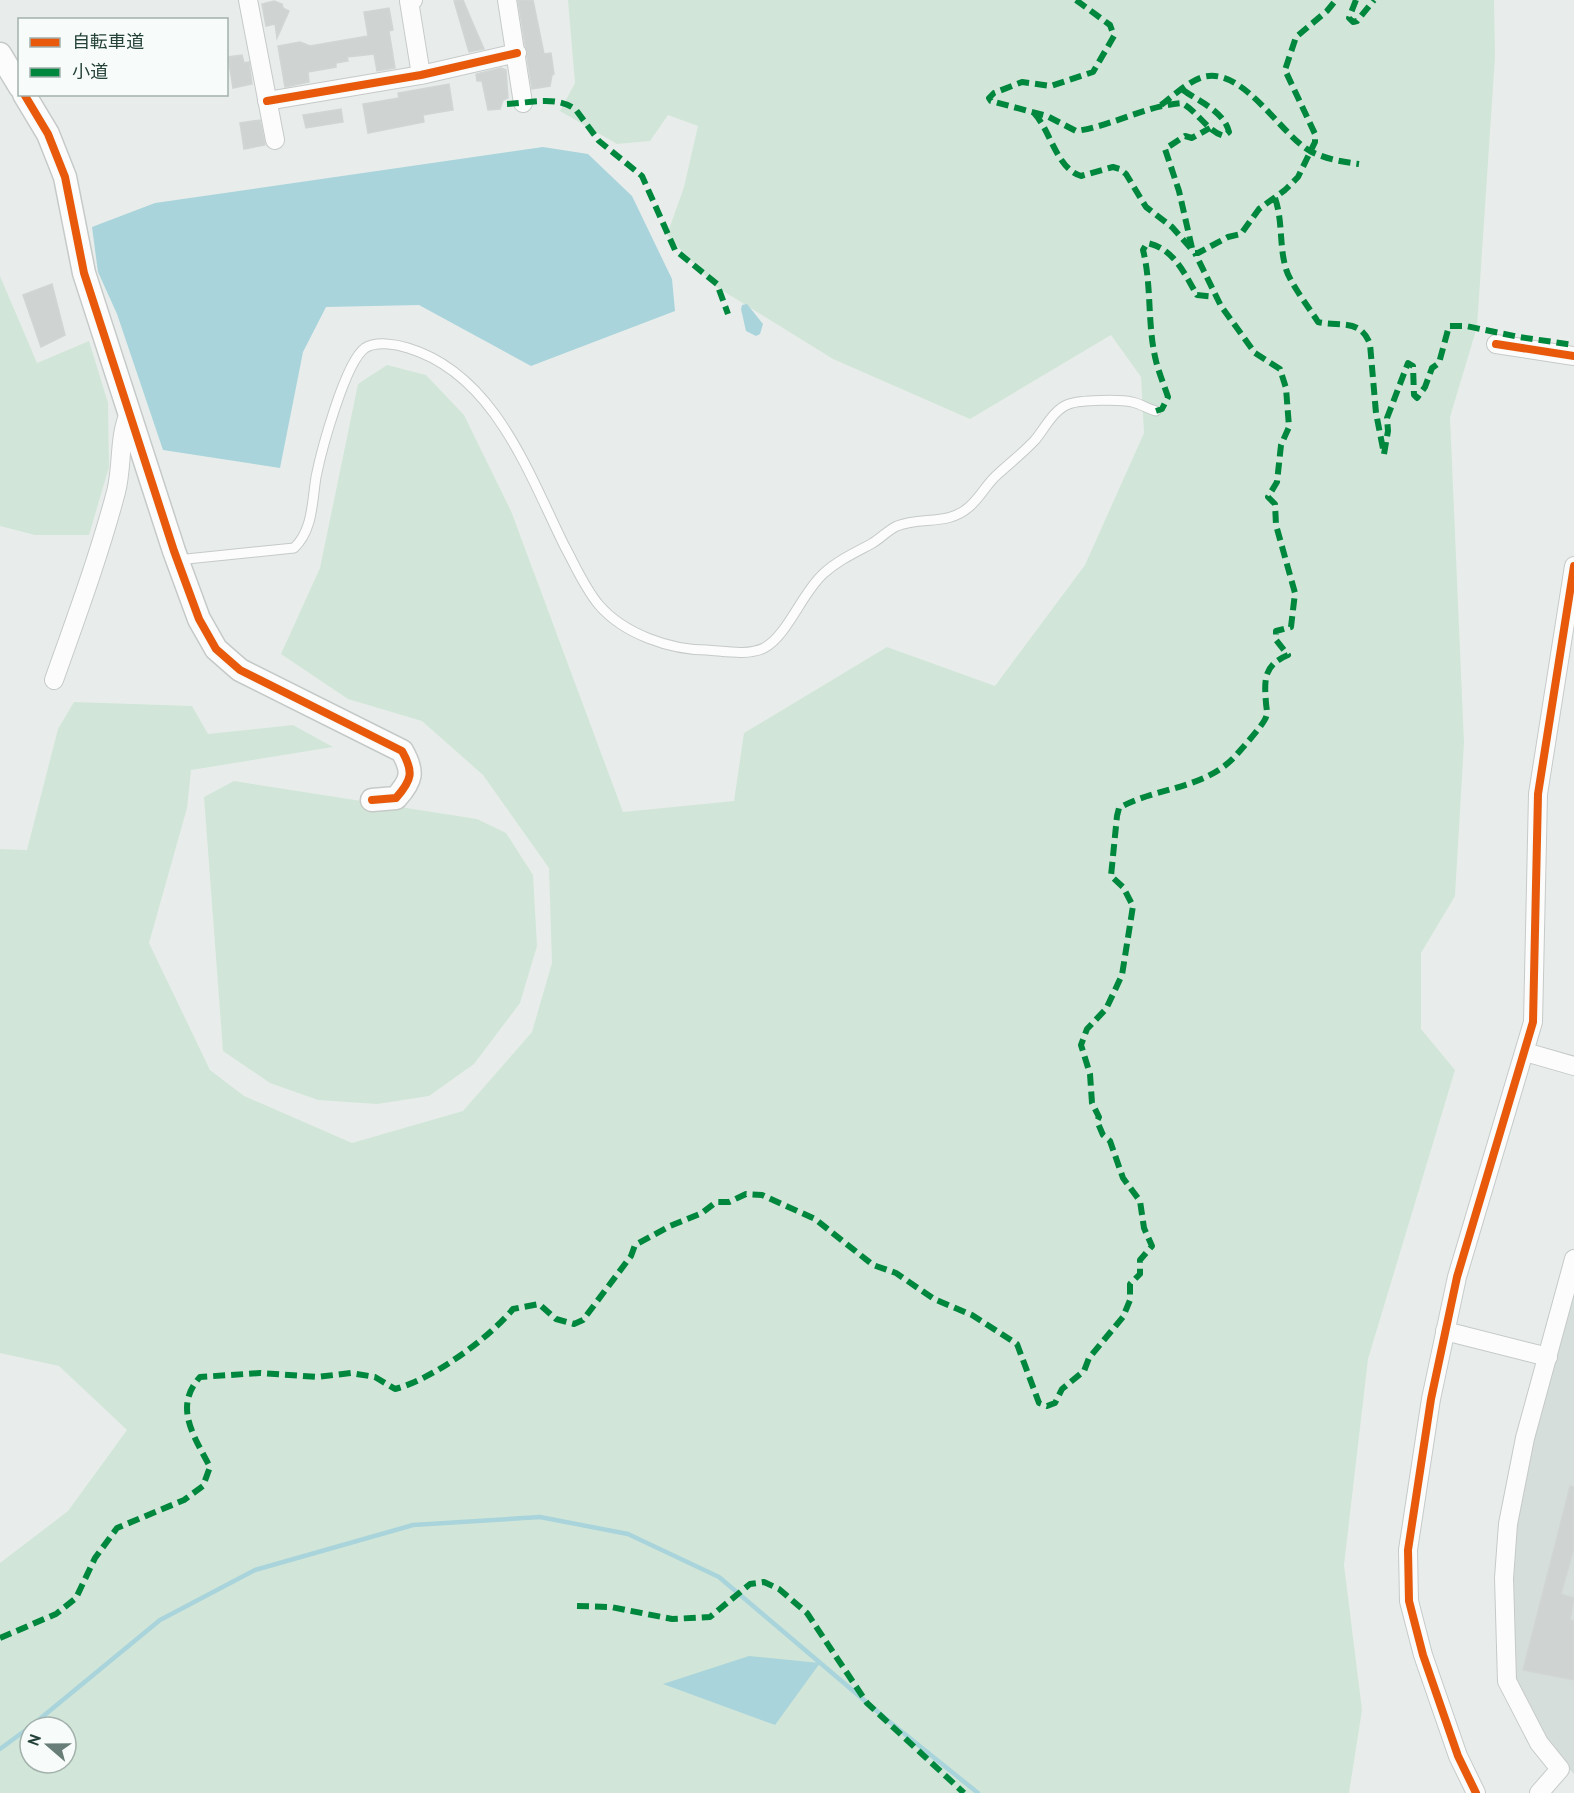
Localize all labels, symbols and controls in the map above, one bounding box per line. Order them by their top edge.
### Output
legend [18,18,228,96]
text: 自転車道 [72,30,144,53]
text: 小道 [72,60,108,83]
north arrow [18,1715,78,1775]
text: N [23,1732,45,1748]

